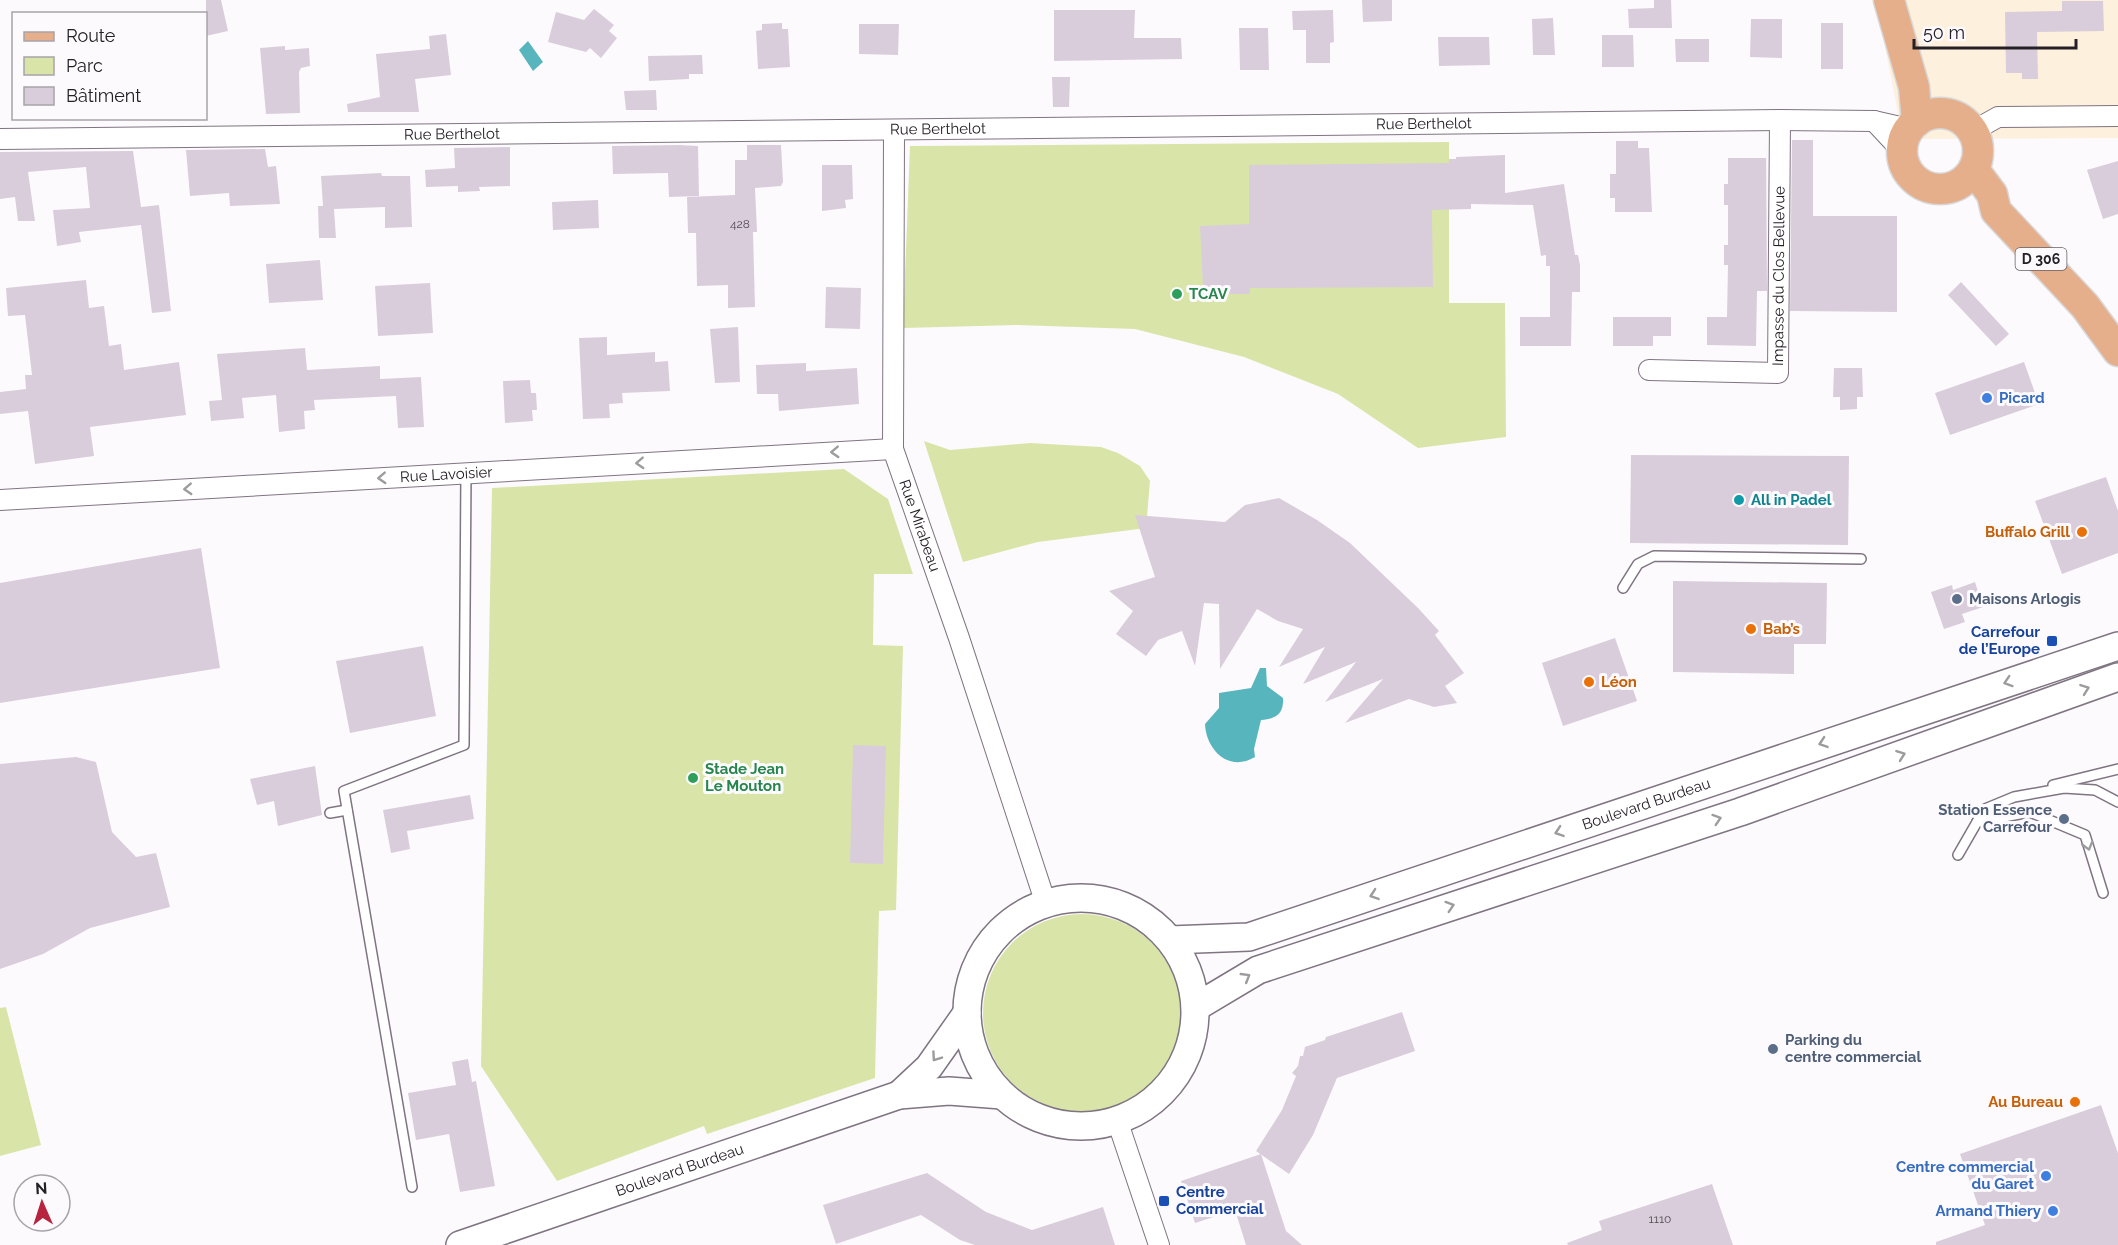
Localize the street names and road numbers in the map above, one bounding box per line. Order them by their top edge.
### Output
street label: Rue Berthelot [1376,114,1472,133]
street label: Rue Berthelot [890,119,986,138]
street label: Rue Berthelot [404,125,500,144]
street label: Impasse du Clos Bellevue [1769,186,1788,366]
road number: D 306 [2016,248,2066,270]
street label: Rue Lavoisier [400,463,494,486]
street label: Rue Mirabeau [895,477,944,574]
street label: Boulevard Burdeau [1580,774,1713,834]
street label: Boulevard Burdeau [613,1140,746,1200]

